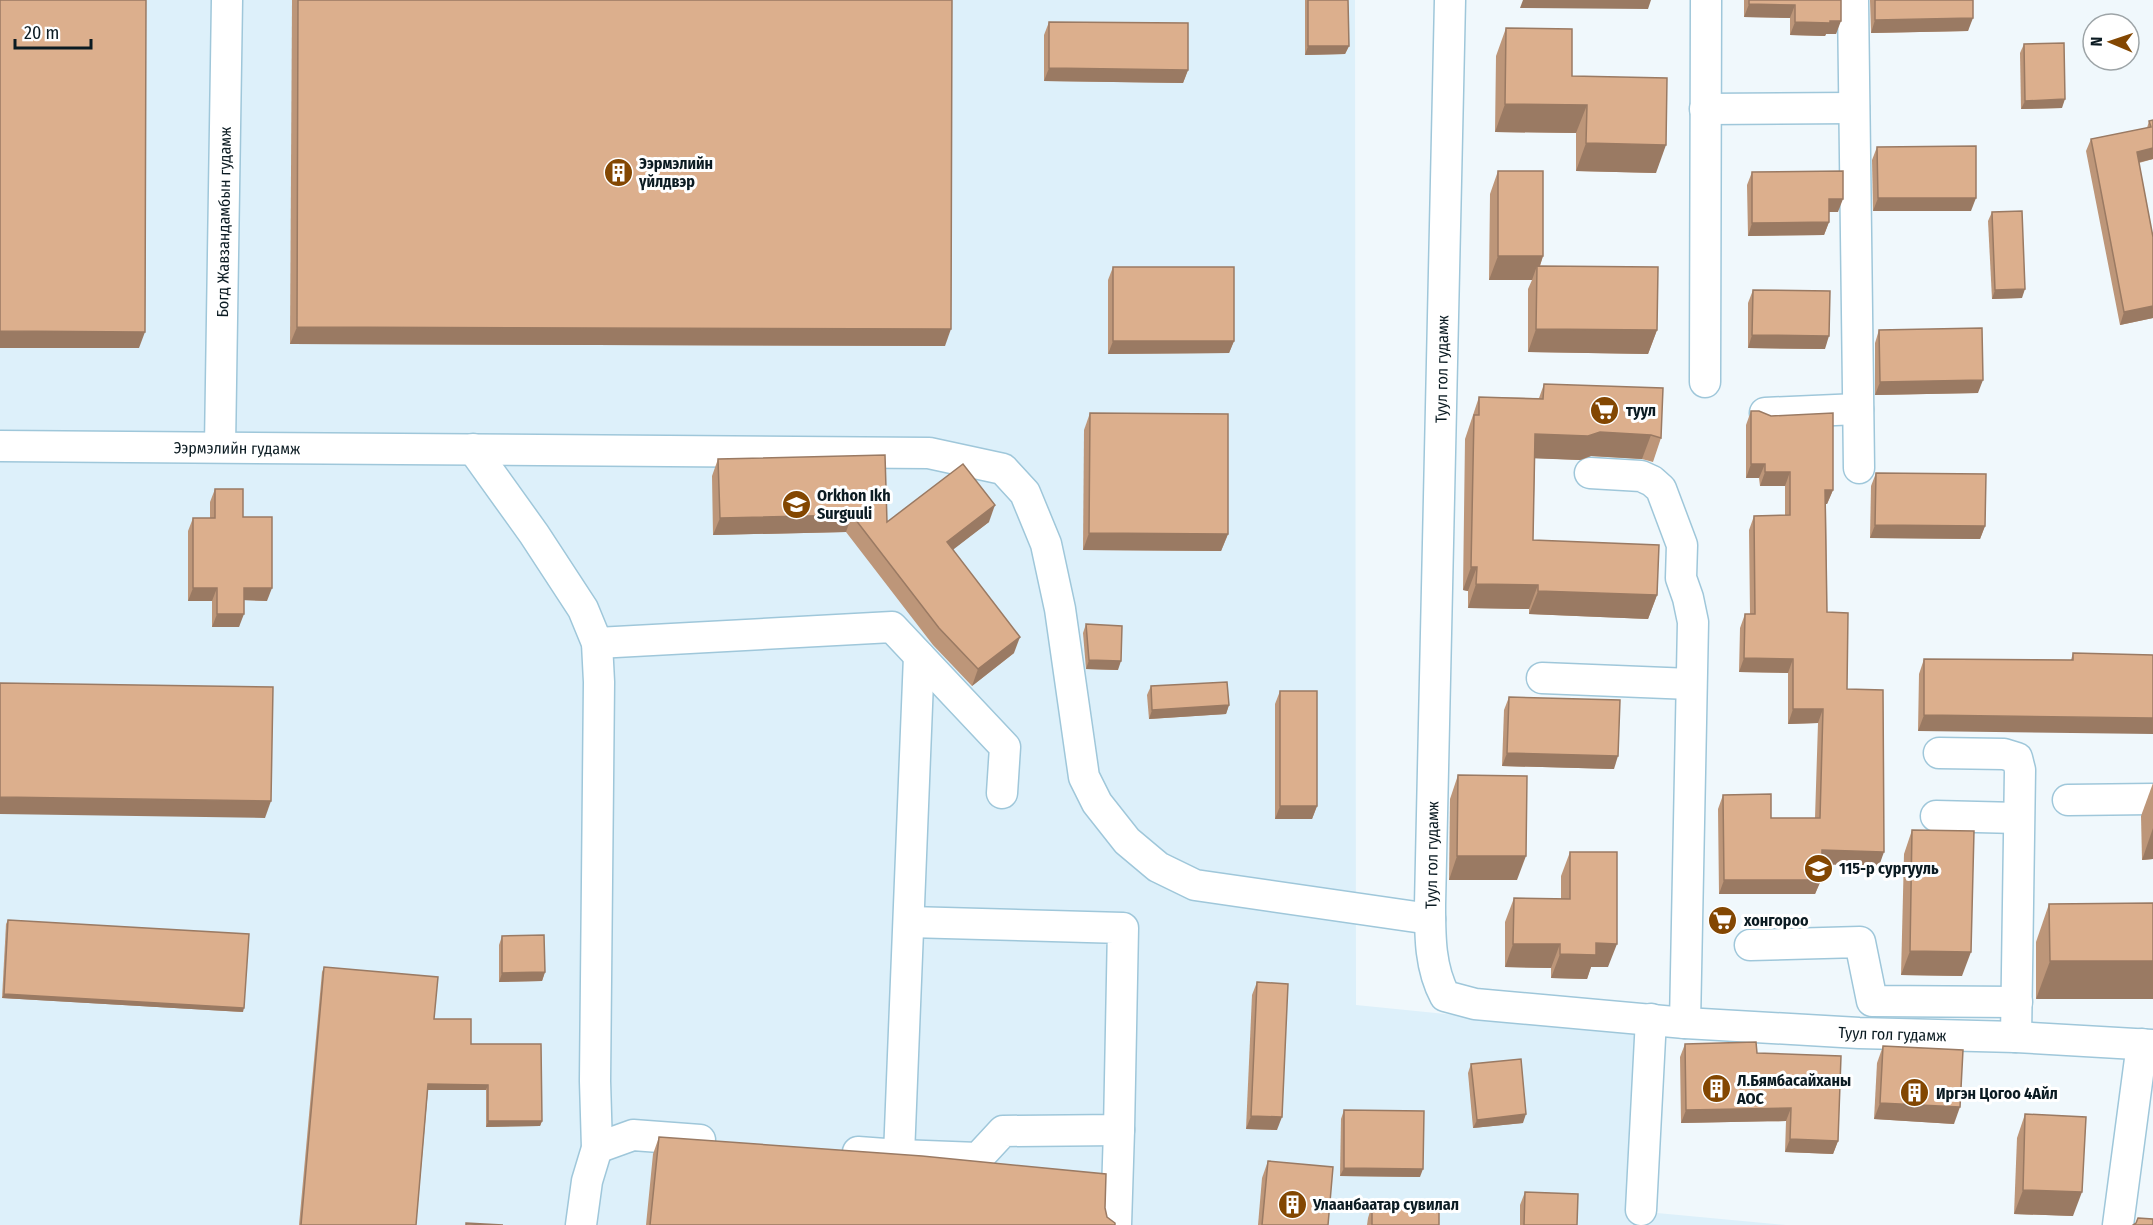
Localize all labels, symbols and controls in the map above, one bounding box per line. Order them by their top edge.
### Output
scale bar [15,12,92,50]
north arrow [2081,12,2141,72]
text: 20 m [24,22,59,44]
text: N [2087,36,2106,47]
street label: Богд Жавзандамбын гудамж [213,126,235,318]
place label: Ээрмэлийн үйлдвэр [638,154,713,191]
building icon: Ээрмэлийн үйлдвэр [602,156,634,188]
street label: Туул гол гудамж [1432,314,1452,423]
supermarket icon: туул [1589,394,1621,426]
place label: туул [1626,401,1656,420]
street label: Ээрмэлийн гудамж [174,438,301,458]
place label: Orkhon Ikh Surguuli [817,486,891,523]
school or university icon: Orkhon Ikh Surguuli [780,488,812,520]
street label: Туул гол гудамж [1422,800,1442,909]
school or university icon: 115-р сургууль [1802,852,1834,884]
place label: 115-р сургууль [1839,859,1939,878]
supermarket icon: хонгороо [1707,904,1739,936]
place label: хонгороо [1743,911,1809,930]
street label: Туул гол гудамж [1838,1022,1947,1045]
place label: Л.Бямбасайханы АОС [1736,1071,1851,1108]
building icon: Л.Бямбасайханы АОС [1700,1073,1732,1105]
building icon: Иргэн Цогоо 4Айл [1899,1077,1931,1109]
place label: Иргэн Цогоо 4Айл [1936,1084,2058,1103]
building icon: Улаанбаатар сувилал [1276,1188,1308,1220]
place label: Улаанбаатар сувилал [1312,1195,1459,1214]

